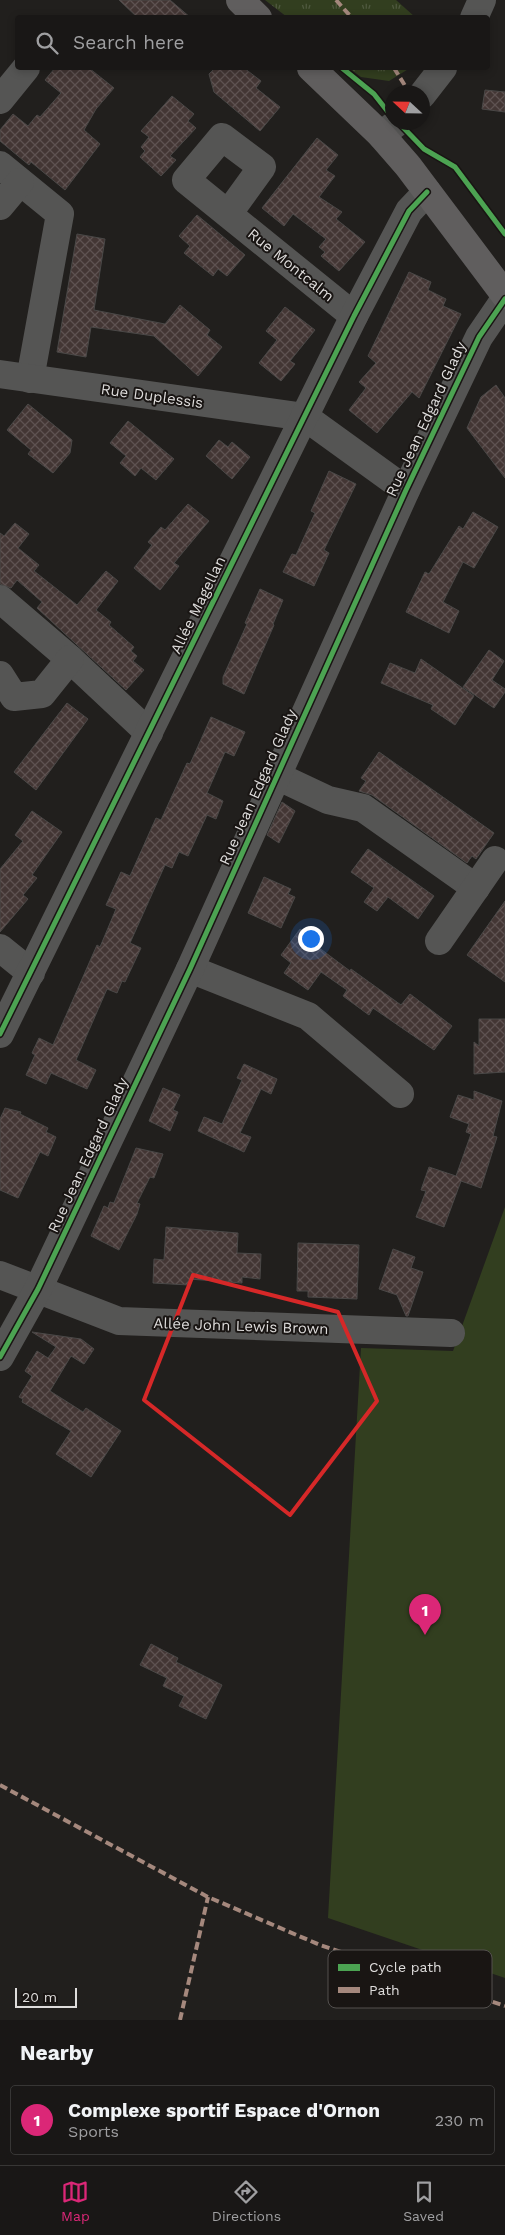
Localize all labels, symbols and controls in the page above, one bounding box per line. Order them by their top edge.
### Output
search box [15,15,490,70]
icon: search [33,29,61,57]
text: Search here [73,31,184,54]
north arrow [385,85,430,130]
street label: Rue Montcalm [244,225,338,305]
street label: Rue Jean Edgard Glady [382,338,470,499]
street label: Rue Duplessis [100,380,204,412]
street label: Allée Magellan [167,553,229,657]
street label: Rue Jean Edgard Glady [215,706,301,868]
your location [298,926,324,952]
street label: Rue Jean Edgard Glady [44,1074,132,1235]
street label: Allée John Lewis Brown [153,1314,329,1338]
pin: 1 [409,1594,441,1635]
legend [328,1950,492,2008]
text: Cycle path [369,1959,442,1975]
text: Path [369,1982,400,1998]
scale bar [15,1985,78,2008]
text: 20 m [22,1989,57,2005]
text: Nearby [20,2040,93,2065]
text: Complexe sportif Espace d'Ornon [68,2099,380,2122]
text: 1 [34,2111,40,2130]
text: 230 m [435,2111,484,2130]
text: Sports [68,2122,119,2141]
tab: Map [61,2178,90,2224]
tab: Directions [212,2178,281,2224]
tab: Saved [403,2178,444,2224]

